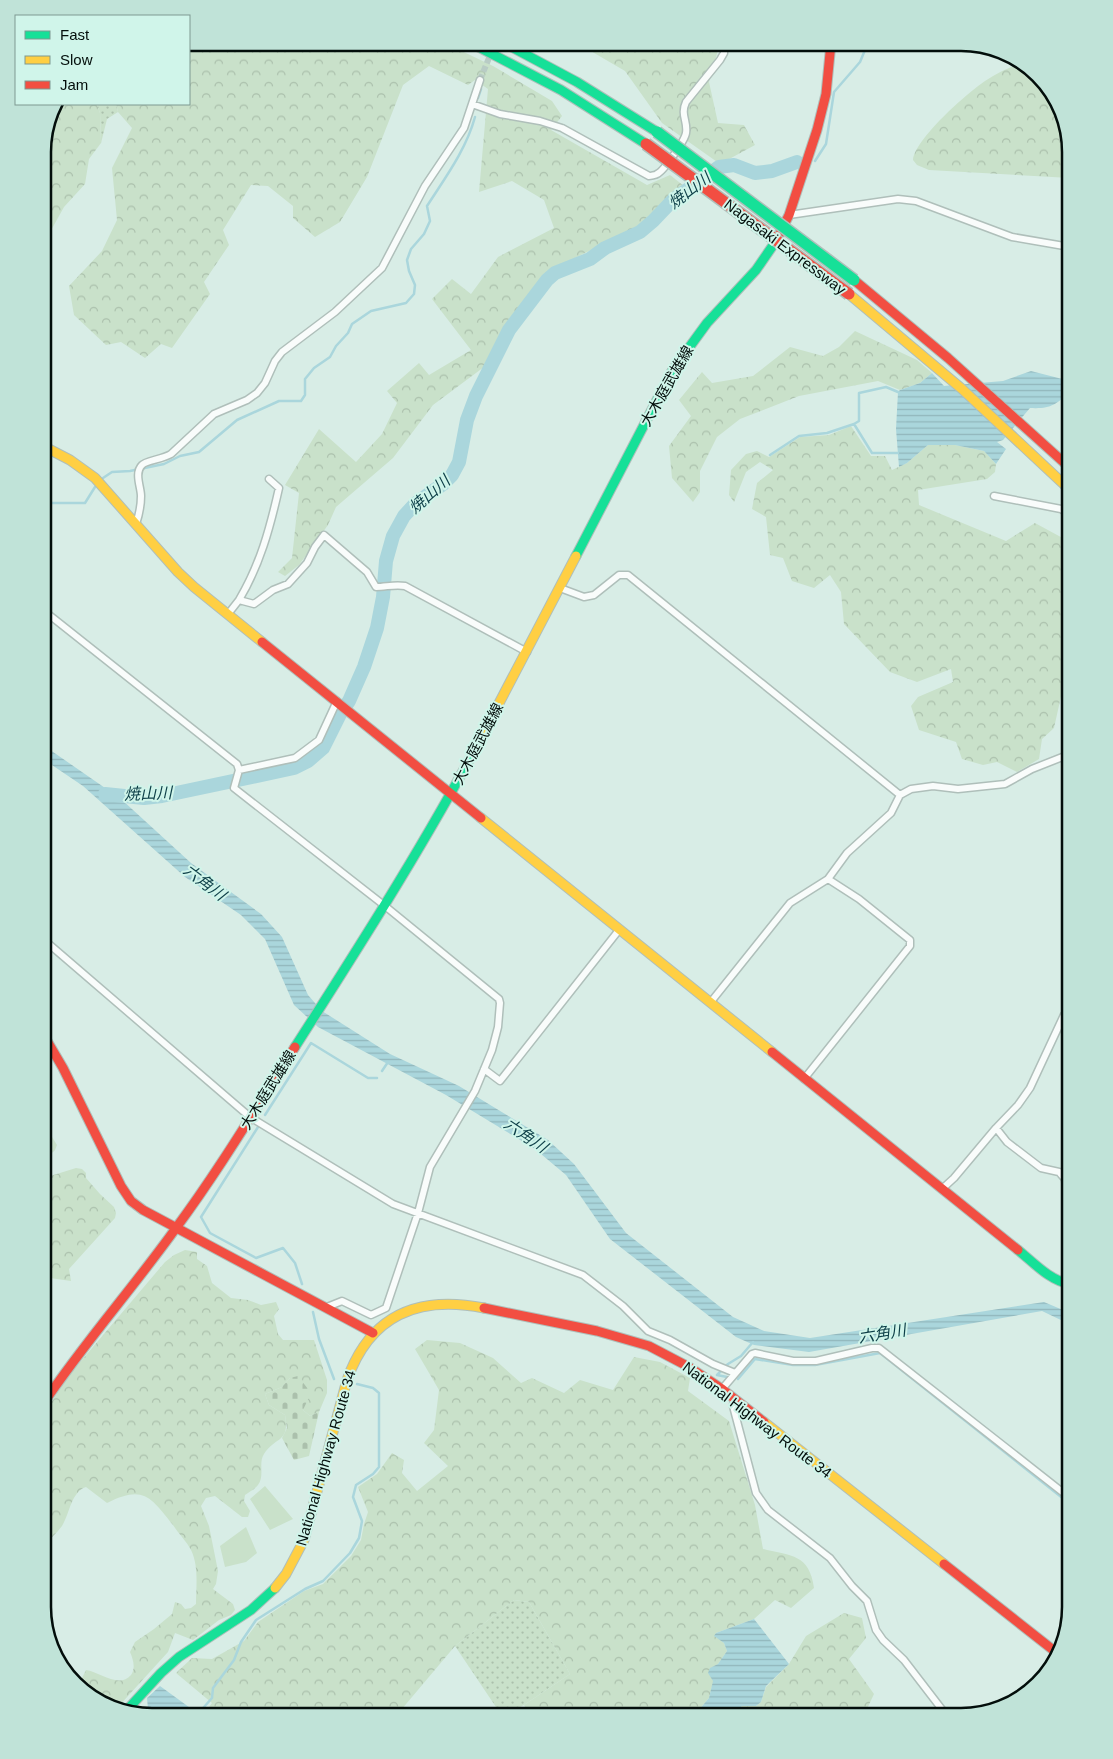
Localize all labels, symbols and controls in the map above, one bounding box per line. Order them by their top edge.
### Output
legend [15,15,190,105]
text: Fast [60,26,90,43]
text: Slow [60,51,93,68]
text: Jam [60,76,88,93]
water label: 焼山川 [665,168,715,212]
street label: Nagasaki Expressway [721,195,850,298]
street label: 大木庭武雄線 [637,343,696,429]
water label: 焼山川 [406,471,455,517]
street label: 大木庭武雄線 [449,700,506,787]
water label: 焼山川 [124,784,174,803]
water label: 六角川 [180,861,231,905]
street label: 大木庭武雄線 [237,1047,299,1132]
water label: 六角川 [501,1115,552,1157]
water label: 六角川 [857,1321,909,1346]
street label: National Highway Route 34 [680,1358,835,1481]
street label: National Highway Route 34 [292,1368,359,1548]

